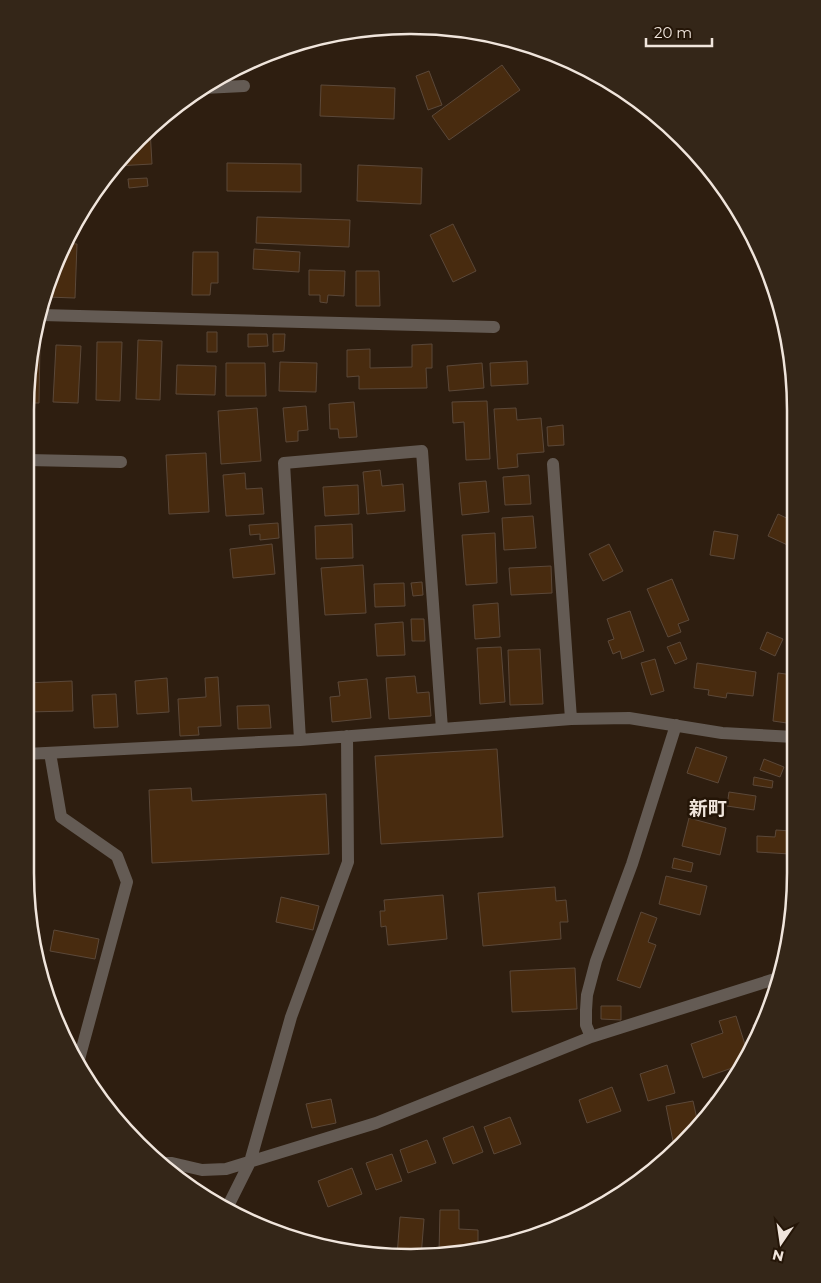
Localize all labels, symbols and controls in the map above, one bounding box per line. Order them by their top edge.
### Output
scale bar [646,15,712,47]
text: 20 m [654,23,692,42]
district label: 新町 [689,797,727,820]
north arrow [756,1218,806,1268]
text: N [771,1246,786,1266]

